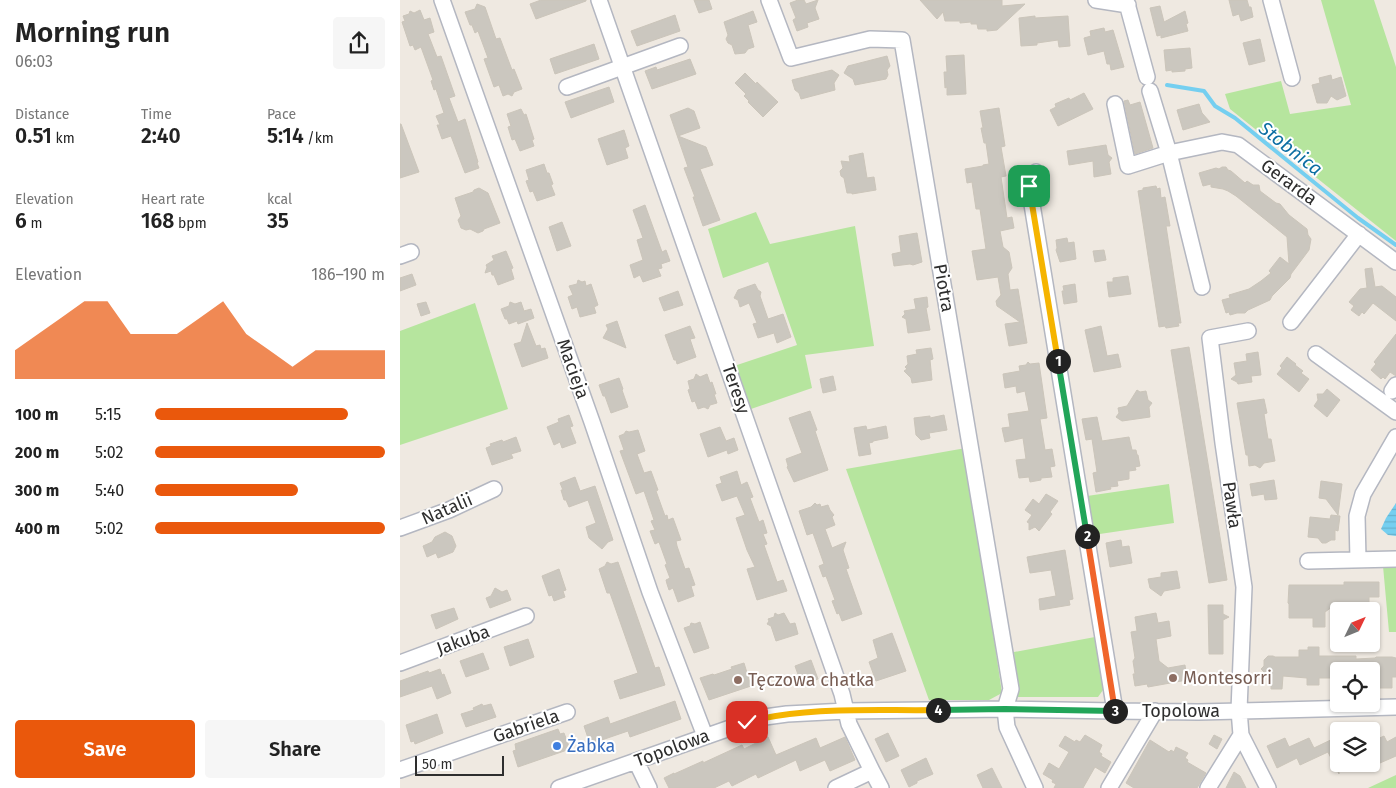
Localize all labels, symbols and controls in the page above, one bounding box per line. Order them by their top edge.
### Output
text: Morning run [15,16,170,49]
button: share [333,17,385,69]
text: 06:03 [15,52,53,71]
text: Distance [15,106,69,123]
text: Time [141,106,172,123]
text: Pace [267,106,296,123]
water label: Stobnica [1254,116,1327,180]
text: 0.51 [15,123,52,149]
text: 2:40 [141,123,181,149]
text: 5:14 [267,123,304,149]
text: km [52,130,75,147]
text: /km [304,130,334,147]
street label: Gerarda [1257,154,1321,210]
pin [1008,165,1050,207]
icon: arrive [1015,172,1043,200]
text: Elevation [15,191,74,208]
text: Heart rate [141,191,205,208]
text: kcal [267,191,292,208]
text: 6 [15,208,27,234]
text: 168 [141,208,174,234]
text: 35 [267,208,289,234]
text: m [27,215,42,232]
text: bpm [174,215,207,232]
street label: Piotra [929,262,959,314]
text: Elevation [15,265,82,284]
text: 186–190 m [311,265,385,284]
street label: Macieja [552,336,594,402]
pin: 1 [1046,348,1070,374]
text: 1 [1055,353,1062,370]
street label: Teresy [717,361,755,417]
text: 100 m [15,405,58,424]
text: 5:15 [95,405,121,424]
text: 200 m [15,443,59,462]
text: 5:02 [95,443,124,462]
street label: Pawła [1218,480,1246,530]
text: 300 m [15,481,59,500]
text: 5:40 [95,481,124,500]
street label: Natalii [418,488,476,530]
text: 400 m [15,519,60,538]
text: 5:02 [95,519,124,538]
pin: 2 [1074,524,1100,548]
text: 2 [1084,528,1091,545]
north arrow [1330,602,1380,652]
map controls [1330,602,1380,772]
street label: Jakuba [433,620,493,660]
button: locate [1330,662,1380,712]
place label: Montesorri [1183,667,1272,689]
place label: Tęczowa chatka [748,669,874,691]
marker: Montesorri [1167,672,1179,684]
marker: Tęczowa chatka [732,674,744,686]
pin: 4 [926,698,950,722]
pin: 3 [1102,698,1128,724]
street label: Topolowa [1142,700,1220,722]
pin [726,701,768,743]
text: 4 [935,702,942,719]
text: 3 [1112,703,1119,720]
street label: Gabriela [490,704,562,748]
icon: check [733,708,761,736]
button: Save [15,720,195,778]
button: Share [205,720,385,778]
button: layers [1330,722,1380,772]
street label: Topolowa [631,724,713,772]
place label: Żabka [567,735,615,757]
marker: Żabka [551,740,563,752]
scale bar [415,753,504,776]
text: 50 m [422,756,453,773]

